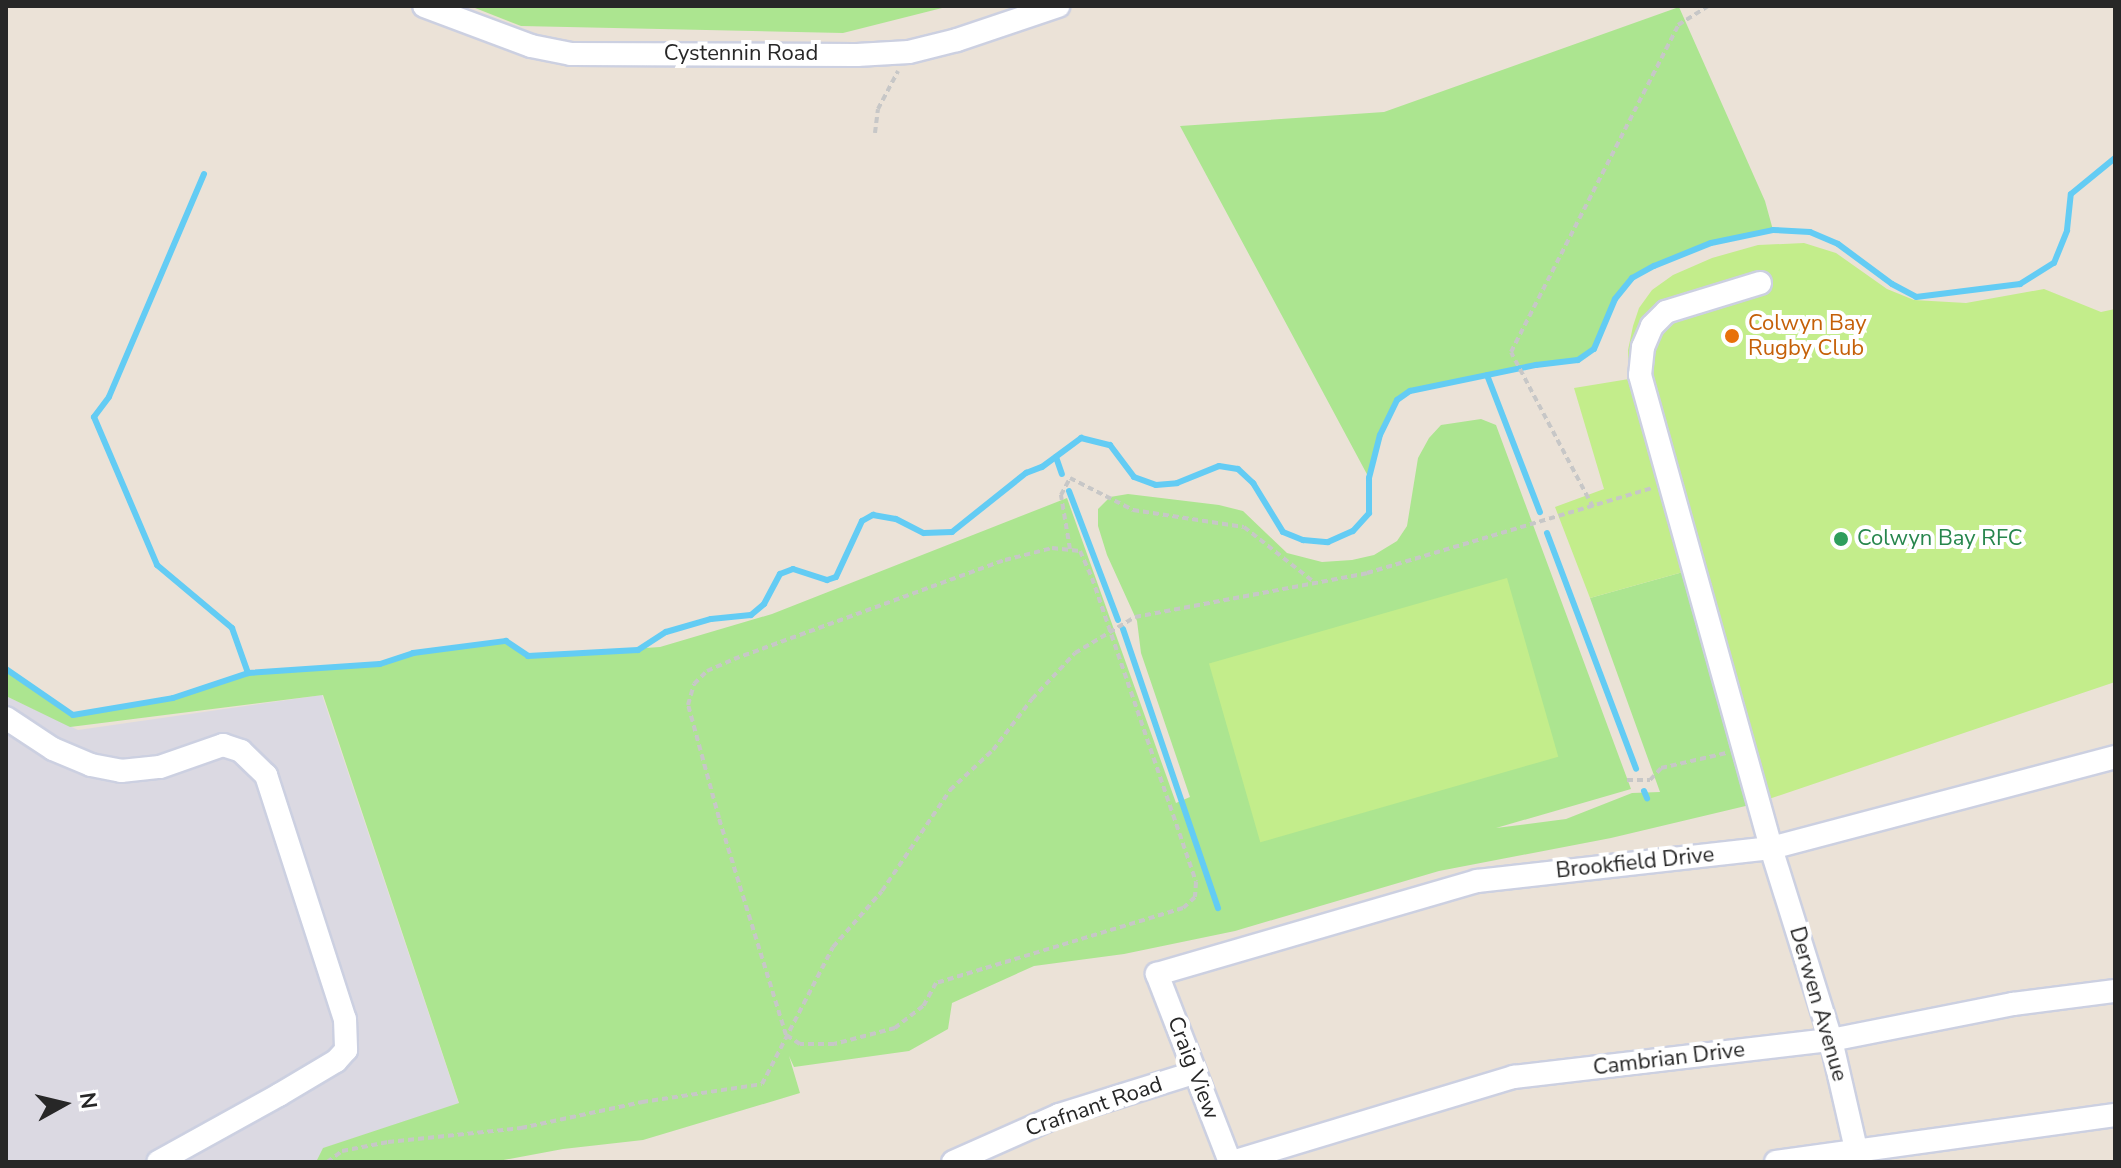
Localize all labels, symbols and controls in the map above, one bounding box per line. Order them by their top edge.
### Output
street label: Cystennin Road [664,41,818,67]
place label: Colwyn Bay Rugby Club [1748,310,1867,362]
marker: Colwyn Bay Rugby Club [1723,327,1741,345]
place label: Colwyn Bay RFC [1857,526,2022,552]
marker: Colwyn Bay RFC [1832,530,1850,548]
street label: Brookfield Drive [1554,842,1716,884]
street label: Derwen Avenue [1783,924,1853,1084]
street label: Craig View [1161,1013,1225,1123]
street label: Cambrian Drive [1592,1037,1746,1081]
north arrow [24,1064,104,1144]
street label: Crafnant Road [1022,1071,1166,1143]
text: N [72,1090,104,1111]

